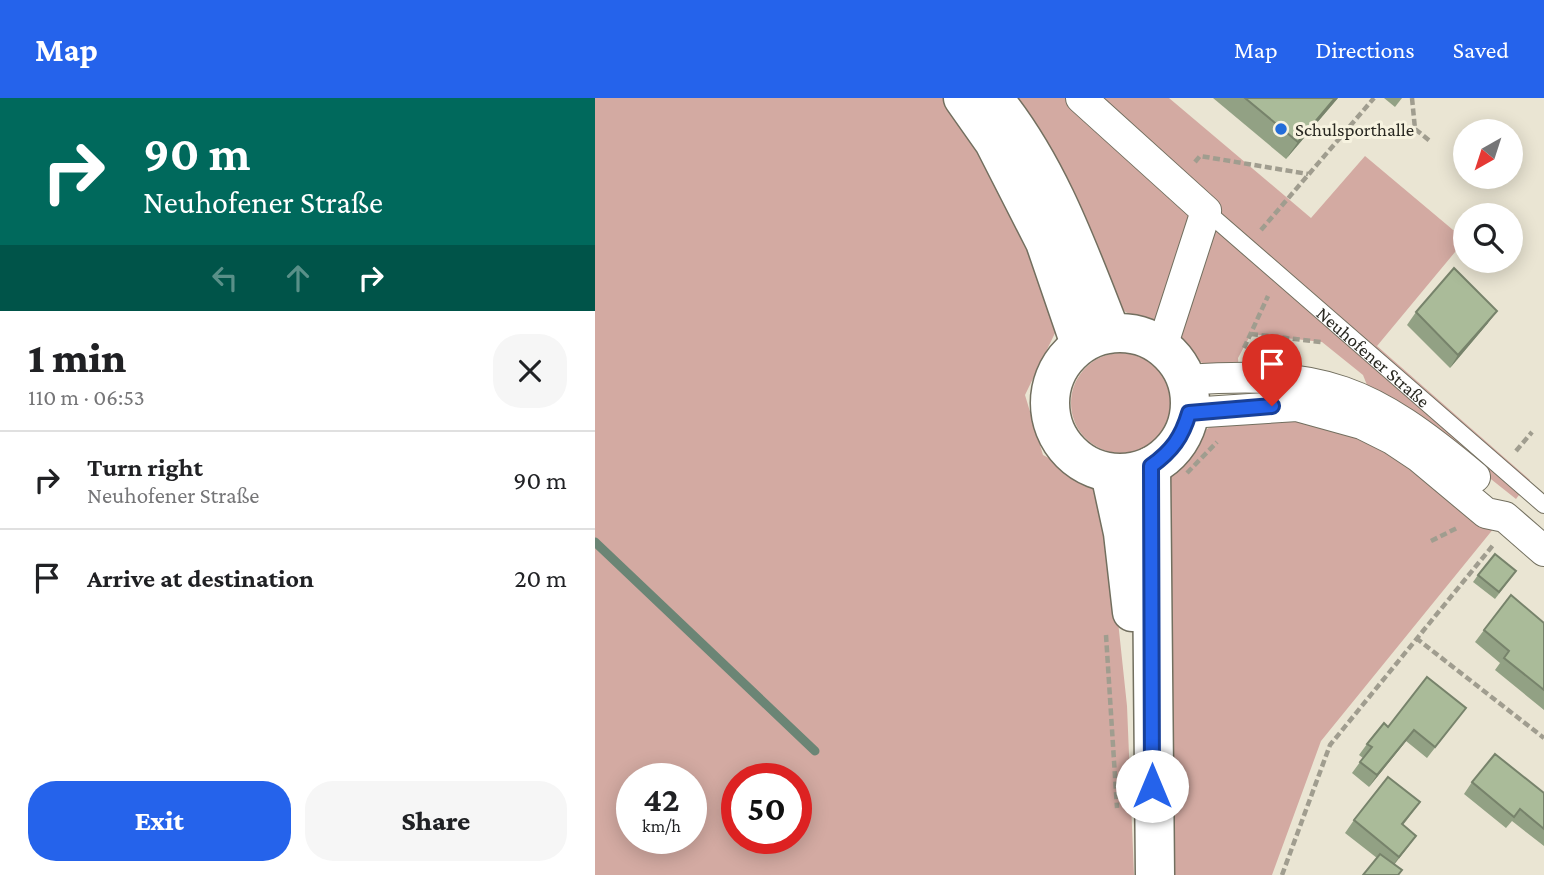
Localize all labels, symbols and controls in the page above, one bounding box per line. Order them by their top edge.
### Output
text: Map [35,31,98,68]
text: Map [1234,36,1278,63]
text: Directions [1316,36,1415,63]
text: Saved [1453,36,1509,63]
place label: Schulsporthalle [1295,119,1414,140]
north arrow [1453,119,1523,189]
map controls [1453,119,1523,273]
marker: Schulsporthalle [1273,121,1289,137]
icon: right [28,126,119,217]
text: 90 m [143,126,250,181]
text: Neuhofener Straße [143,184,383,220]
button: search [1453,203,1523,273]
icon: left [206,259,244,297]
icon: ahead [279,259,317,297]
icon: right [352,259,390,297]
street label: Neuhofener Straße [1312,302,1434,412]
text: 1 min [28,334,126,381]
button: close [493,334,567,408]
pin [1242,334,1302,406]
icon: arrive [1253,345,1291,383]
text: 110 m · 06:53 [28,384,145,410]
text: Turn right [87,453,203,482]
icon: right [28,461,66,499]
text: 90 m [513,466,567,495]
text: Neuhofener Straße [87,482,259,508]
icon: arrive [28,559,66,597]
text: Arrive at destination [87,564,314,593]
text: 20 m [514,564,567,593]
position arrow [1115,749,1189,823]
speed limit sign: 50 [721,763,812,854]
text: 42 [643,780,680,819]
button: Exit [28,781,291,861]
button: Share [305,781,567,861]
text: km/h [642,816,681,836]

